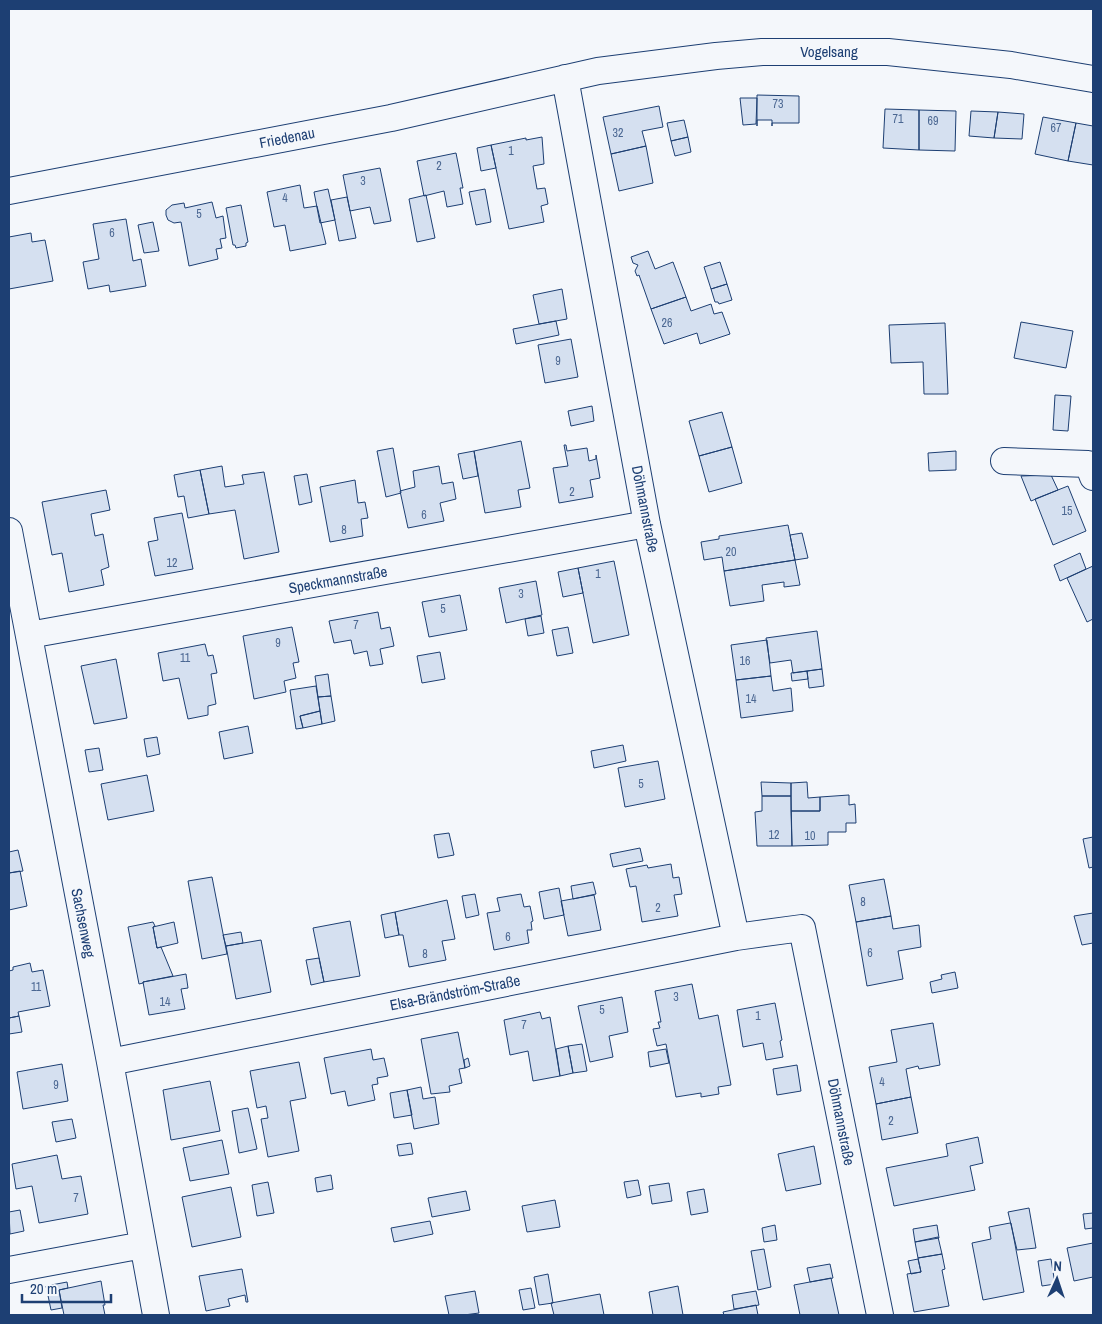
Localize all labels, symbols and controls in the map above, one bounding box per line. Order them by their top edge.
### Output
street label: Vogelsang [800,41,858,62]
house number: 73 [773,96,783,112]
house number: 71 [893,111,904,127]
house number: 69 [928,113,938,129]
house number: 67 [1051,120,1062,136]
street label: Friedenau [257,122,316,153]
house number: 32 [613,125,623,141]
house number: 1 [508,143,514,159]
house number: 2 [436,158,442,174]
house number: 3 [360,173,366,189]
house number: 4 [282,190,288,206]
house number: 5 [196,206,202,222]
house number: 6 [109,225,115,241]
house number: 26 [662,315,672,331]
house number: 9 [555,353,561,369]
street label: Döhmannstraße [627,464,664,554]
house number: 2 [569,484,575,500]
house number: 15 [1062,503,1073,519]
house number: 6 [421,507,427,523]
house number: 8 [341,522,347,538]
house number: 20 [726,544,736,560]
house number: 12 [167,555,177,571]
street label: Speckmannstraße [287,560,389,599]
house number: 1 [595,566,601,582]
house number: 3 [518,586,524,602]
house number: 5 [440,601,446,617]
house number: 7 [353,617,359,633]
house number: 9 [275,635,281,651]
house number: 11 [180,650,191,666]
house number: 16 [740,653,750,669]
house number: 14 [746,691,757,707]
house number: 5 [638,776,644,792]
house number: 12 [769,827,779,843]
house number: 10 [805,828,815,844]
street label: Sachsenweg [66,886,101,960]
house number: 8 [860,894,866,910]
house number: 2 [655,900,661,916]
house number: 6 [505,929,511,945]
house number: 6 [867,945,873,961]
house number: 8 [422,946,428,962]
street label: Elsa-Brändström-Straße [388,970,522,1015]
house number: 11 [31,979,42,995]
house number: 3 [673,989,679,1005]
house number: 14 [160,994,171,1010]
house number: 5 [599,1002,605,1018]
house number: 1 [755,1008,761,1024]
house number: 7 [521,1017,527,1033]
house number: 4 [879,1074,885,1090]
house number: 9 [53,1077,59,1093]
street label: Döhmannstraße [823,1077,860,1167]
house number: 2 [888,1113,894,1129]
house number: 7 [73,1190,79,1206]
north arrow [1032,1254,1082,1304]
text: N [1053,1257,1062,1275]
scale bar [22,1272,111,1304]
text: 20 m [30,1278,57,1299]

